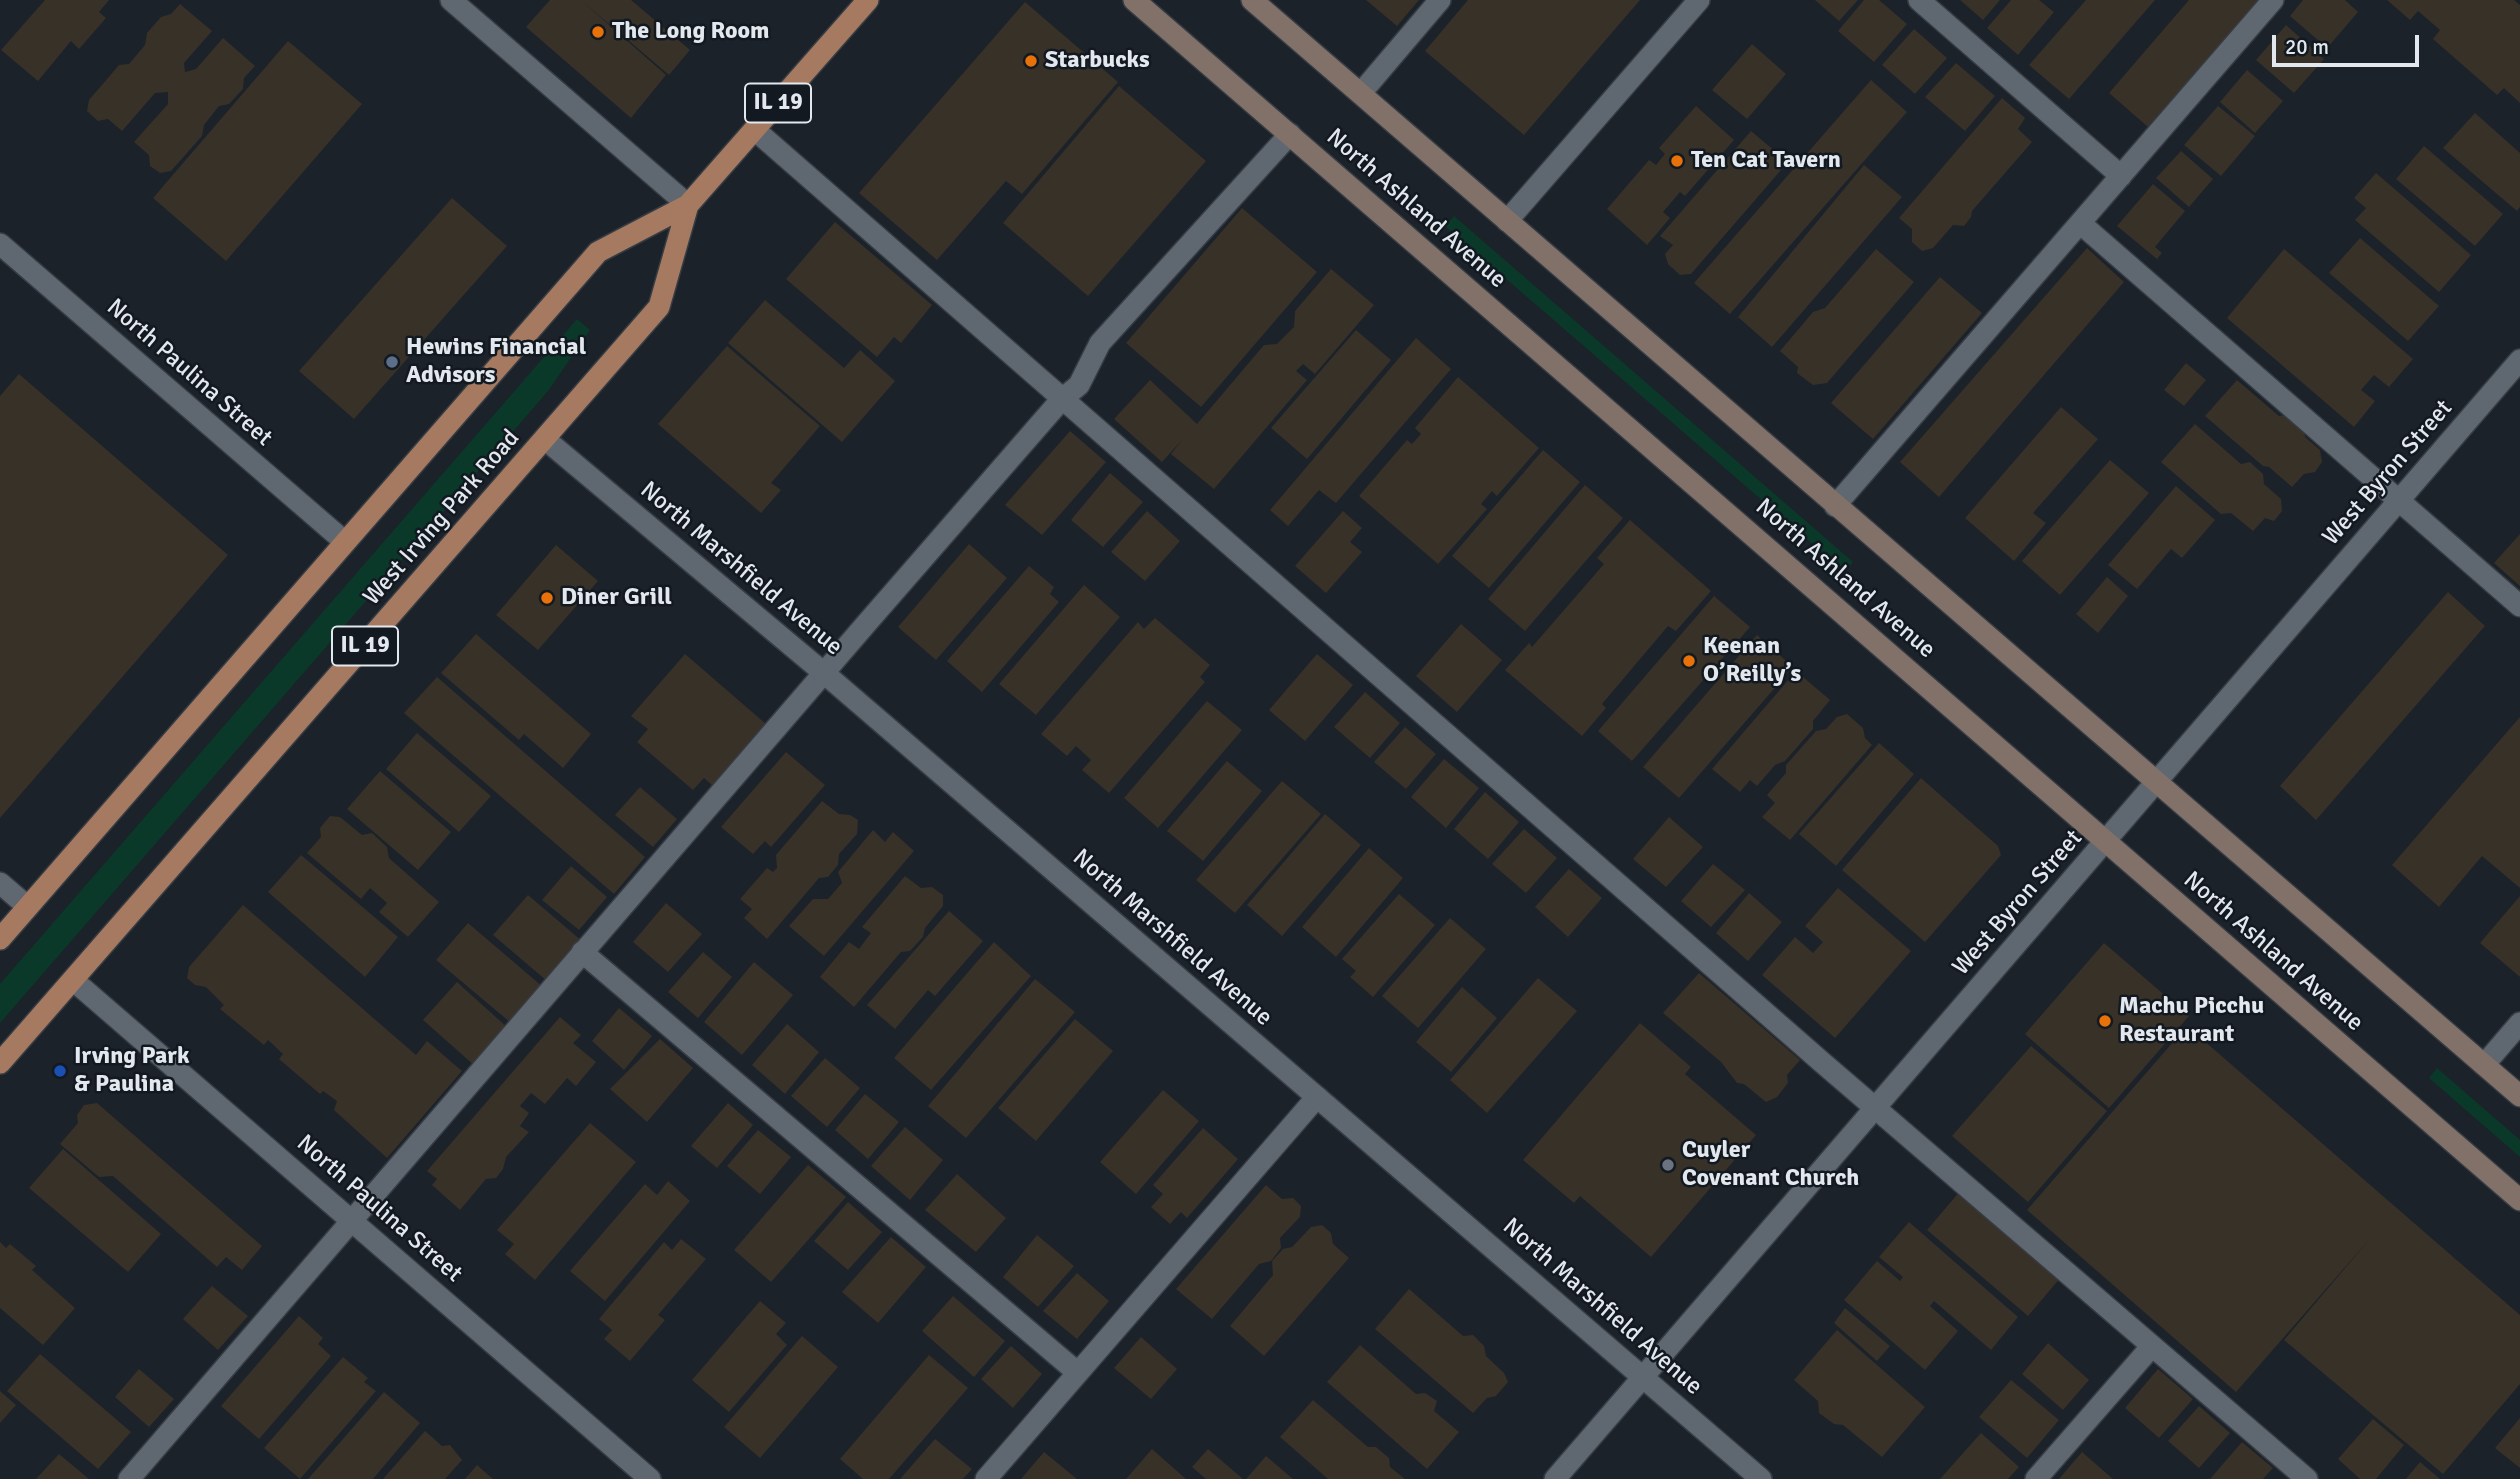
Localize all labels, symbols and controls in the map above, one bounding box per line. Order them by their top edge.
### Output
place label: The Long Room [612,18,769,46]
scale bar [2275,21,2422,65]
marker: The Long Room [590,24,606,40]
text: 20 m [2285,34,2329,60]
place label: Starbucks [1045,47,1150,75]
marker: Starbucks [1023,53,1039,69]
road number: IL 19 [745,83,811,122]
street label: North Ashland Avenue [1320,123,1512,295]
place label: Ten Cat Tavern [1691,147,1841,175]
marker: Ten Cat Tavern [1669,153,1685,169]
street label: North Paulina Street [100,293,278,453]
place label: Hewins Financial Advisors [406,334,586,390]
marker: Hewins Financial Advisors [384,354,400,370]
street label: West Byron Street [2317,395,2459,551]
street label: West Irving Park Road [358,424,526,612]
street label: North Marshfield Avenue [634,476,848,662]
street label: North Ashland Avenue [1749,493,1941,665]
place label: Diner Grill [561,584,672,612]
marker: Diner Grill [539,590,555,606]
road number: IL 19 [332,626,398,666]
place label: Keenan O’Reilly’s [1703,633,1801,689]
marker: Keenan O’Reilly’s [1681,653,1697,669]
street label: West Byron Street [1947,825,2089,981]
street label: North Marshfield Avenue [1066,844,1278,1032]
street label: North Ashland Avenue [2177,866,2369,1038]
place label: Machu Picchu Restaurant [2119,993,2264,1049]
marker: Machu Picchu Restaurant [2097,1013,2113,1029]
place label: Irving Park & Paulina [74,1043,189,1099]
marker: Irving Park & Paulina [52,1063,68,1079]
street label: North Paulina Street [290,1129,468,1289]
place label: Cuyler Covenant Church [1682,1137,1859,1193]
marker: Cuyler Covenant Church [1660,1157,1676,1173]
street label: North Marshfield Avenue [1496,1213,1708,1401]

